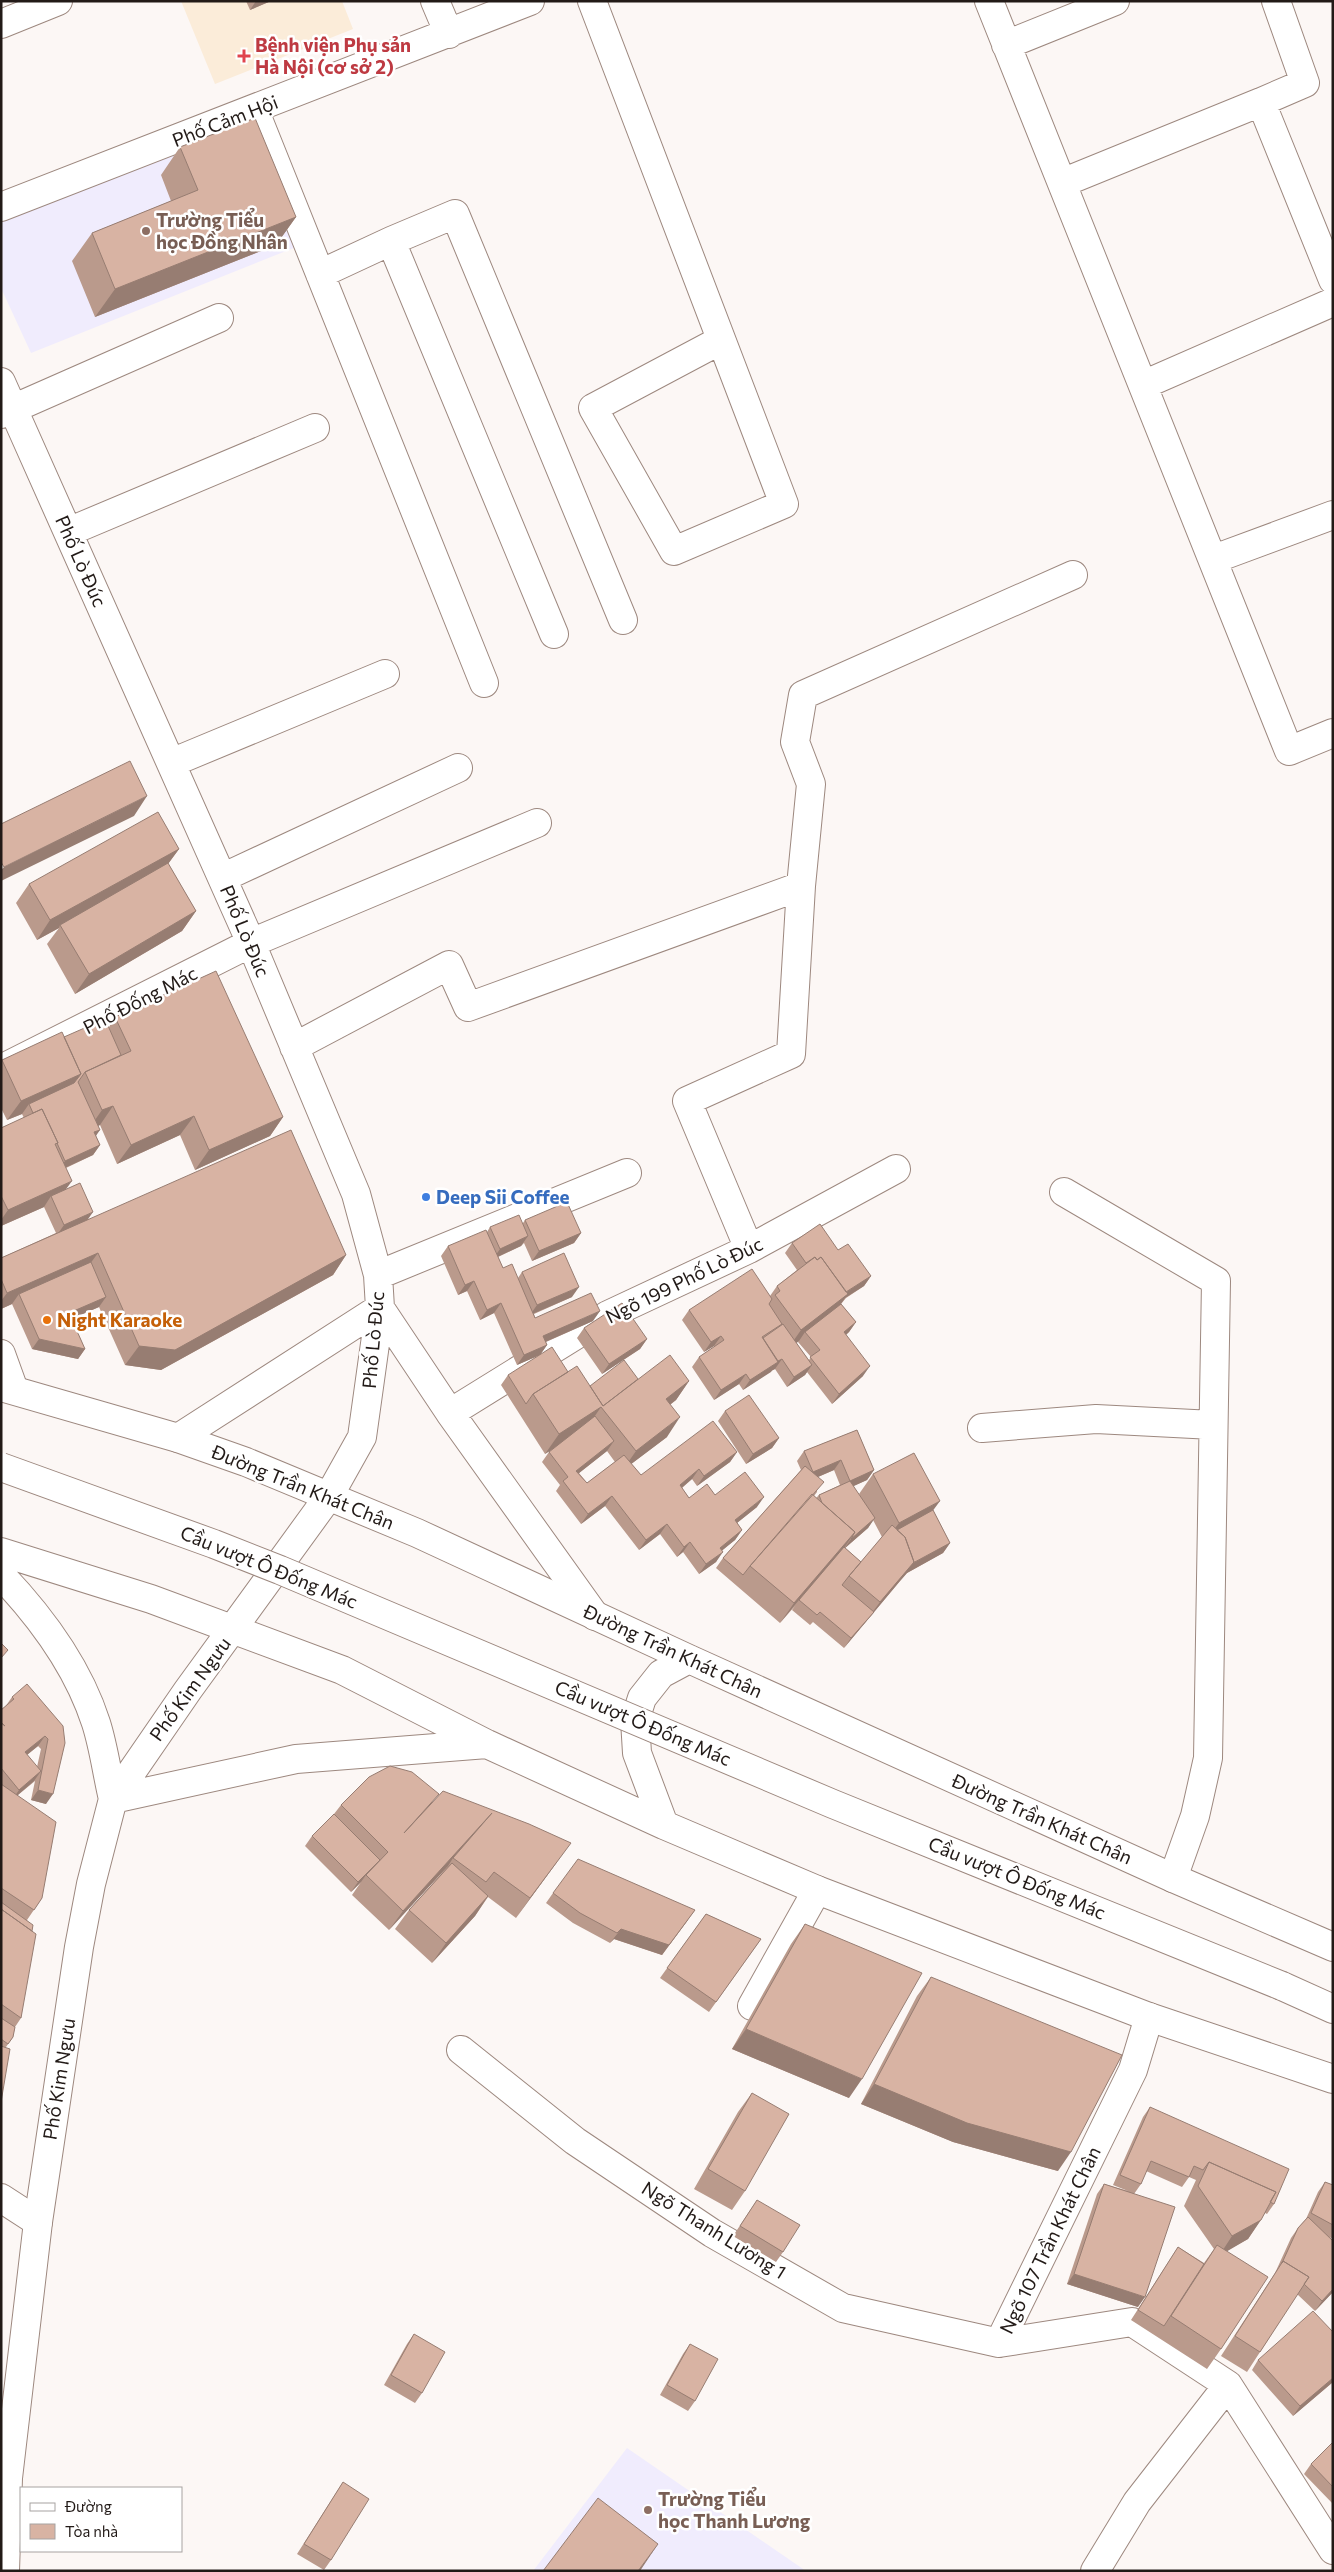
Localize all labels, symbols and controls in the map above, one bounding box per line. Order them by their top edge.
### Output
place label: Bệnh viện Phụ sản Hà Nội (cơ sở 2) [255,33,411,79]
marker: Bệnh viện Phụ sản Hà Nội (cơ sở 2) [237,49,251,63]
street label: Phố Cảm Hội [169,90,281,151]
place label: Trường Tiểu học Đồng Nhân [156,207,288,254]
marker: Trường Tiểu học Đồng Nhân [140,225,152,237]
street label: Phố Lò Đúc [51,512,112,610]
street label: Phố Lò Đúc [216,881,275,980]
street label: Phố Đống Mác [79,961,201,1038]
place label: Deep Sii Coffee [436,1185,569,1208]
marker: Deep Sii Coffee [420,1191,432,1203]
street label: Ngõ 199 Phố Lò Đúc [601,1232,766,1328]
street label: Phố Lò Đúc [357,1290,388,1390]
place label: Night Karaoke [57,1308,182,1331]
marker: Night Karaoke [41,1314,53,1326]
street label: Đường Trần Khát Chân [208,1439,398,1534]
street label: Cầu vượt Ô Đống Mác [177,1520,362,1613]
street label: Đường Trần Khát Chân [579,1599,766,1702]
street label: Phố Kim Ngưu [144,1632,235,1745]
street label: Cầu vượt Ô Đống Mác [552,1674,735,1770]
street label: Đường Trần Khát Chân [948,1768,1136,1869]
street label: Cầu vượt Ô Đống Mác [925,1831,1110,1924]
street label: Phố Kim Ngưu [38,2016,79,2141]
street label: Ngõ 107 Trần Khát Chân [994,2142,1105,2337]
street label: Ngõ Thanh Lương 1 [638,2176,791,2283]
place label: Trường Tiểu học Thanh Lương [658,2486,811,2533]
legend [20,2487,182,2552]
text: Đường [64,2497,112,2515]
marker: Trường Tiểu học Thanh Lương [642,2504,654,2516]
text: Tòa nhà [65,2522,118,2540]

